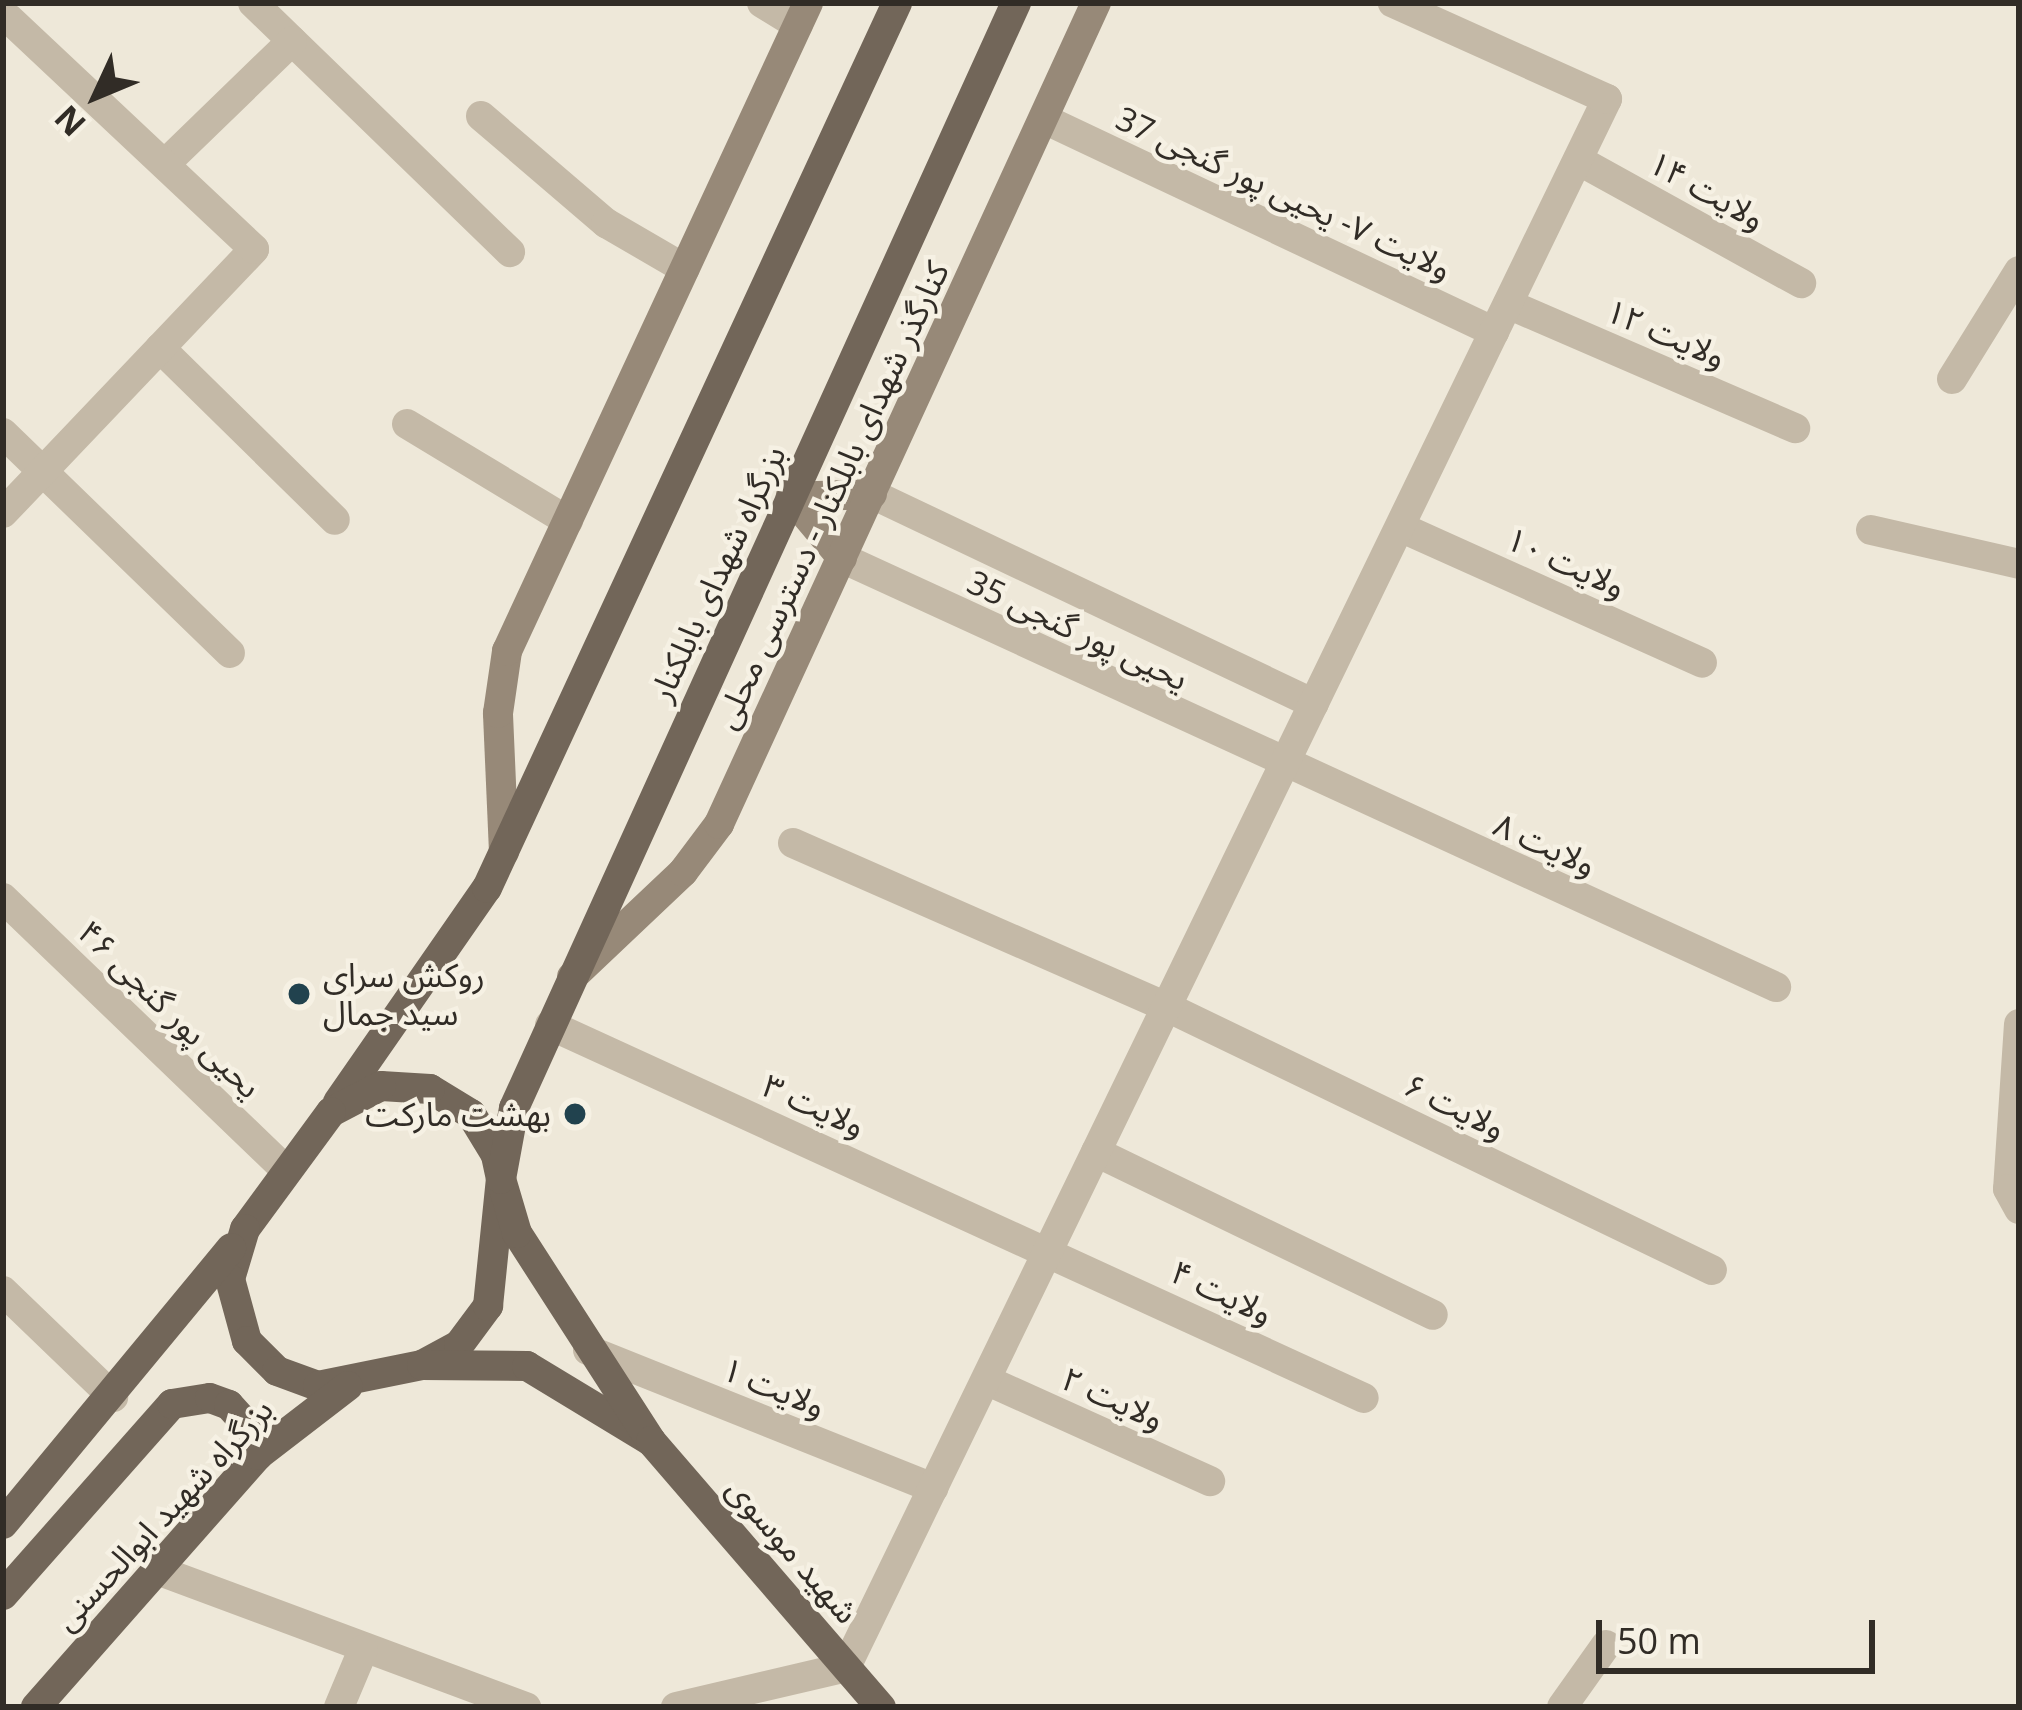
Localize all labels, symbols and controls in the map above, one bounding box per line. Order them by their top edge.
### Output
north arrow [36,36,156,156]
text: N [44,96,95,147]
street label: ولایت ۷- یحیی پور گنجی 37 [1110,98,1458,288]
street label: ولایت ۱۴ [1642,142,1772,238]
street label: کنارگذر شهدای بابلکنار - دسترسی محلی [705,255,957,735]
street label: ولایت ۱۲ [1600,290,1732,376]
street label: بزرگراه شهدای بابلکنار [641,439,793,707]
street label: ولایت ۱۰ [1500,518,1632,606]
street label: یحیی پور گنجی 35 [961,562,1195,698]
street label: ولایت ۸ [1488,804,1602,884]
street label: یحیی پور گنجی ۴۶ [70,912,270,1106]
place label: روکش سرای سید جمال [323,955,485,1033]
marker: روکش سرای سید جمال [286,981,312,1007]
street label: ولایت ۳ [757,1065,871,1145]
street label: ولایت ۶ [1398,1065,1512,1147]
place label: بهشت مارکت [365,1094,551,1134]
marker: بهشت مارکت [562,1101,588,1127]
street label: ولایت ۴ [1165,1251,1279,1333]
street label: ولایت ۱ [717,1349,831,1425]
street label: ولایت ۲ [1056,1358,1170,1438]
street label: بزرگراه شهید ابوالحسنی [45,1390,281,1638]
street label: شهید موسوی [719,1469,867,1631]
scale bar [1602,1596,1881,1670]
text: 50 m [1617,1616,1701,1665]

